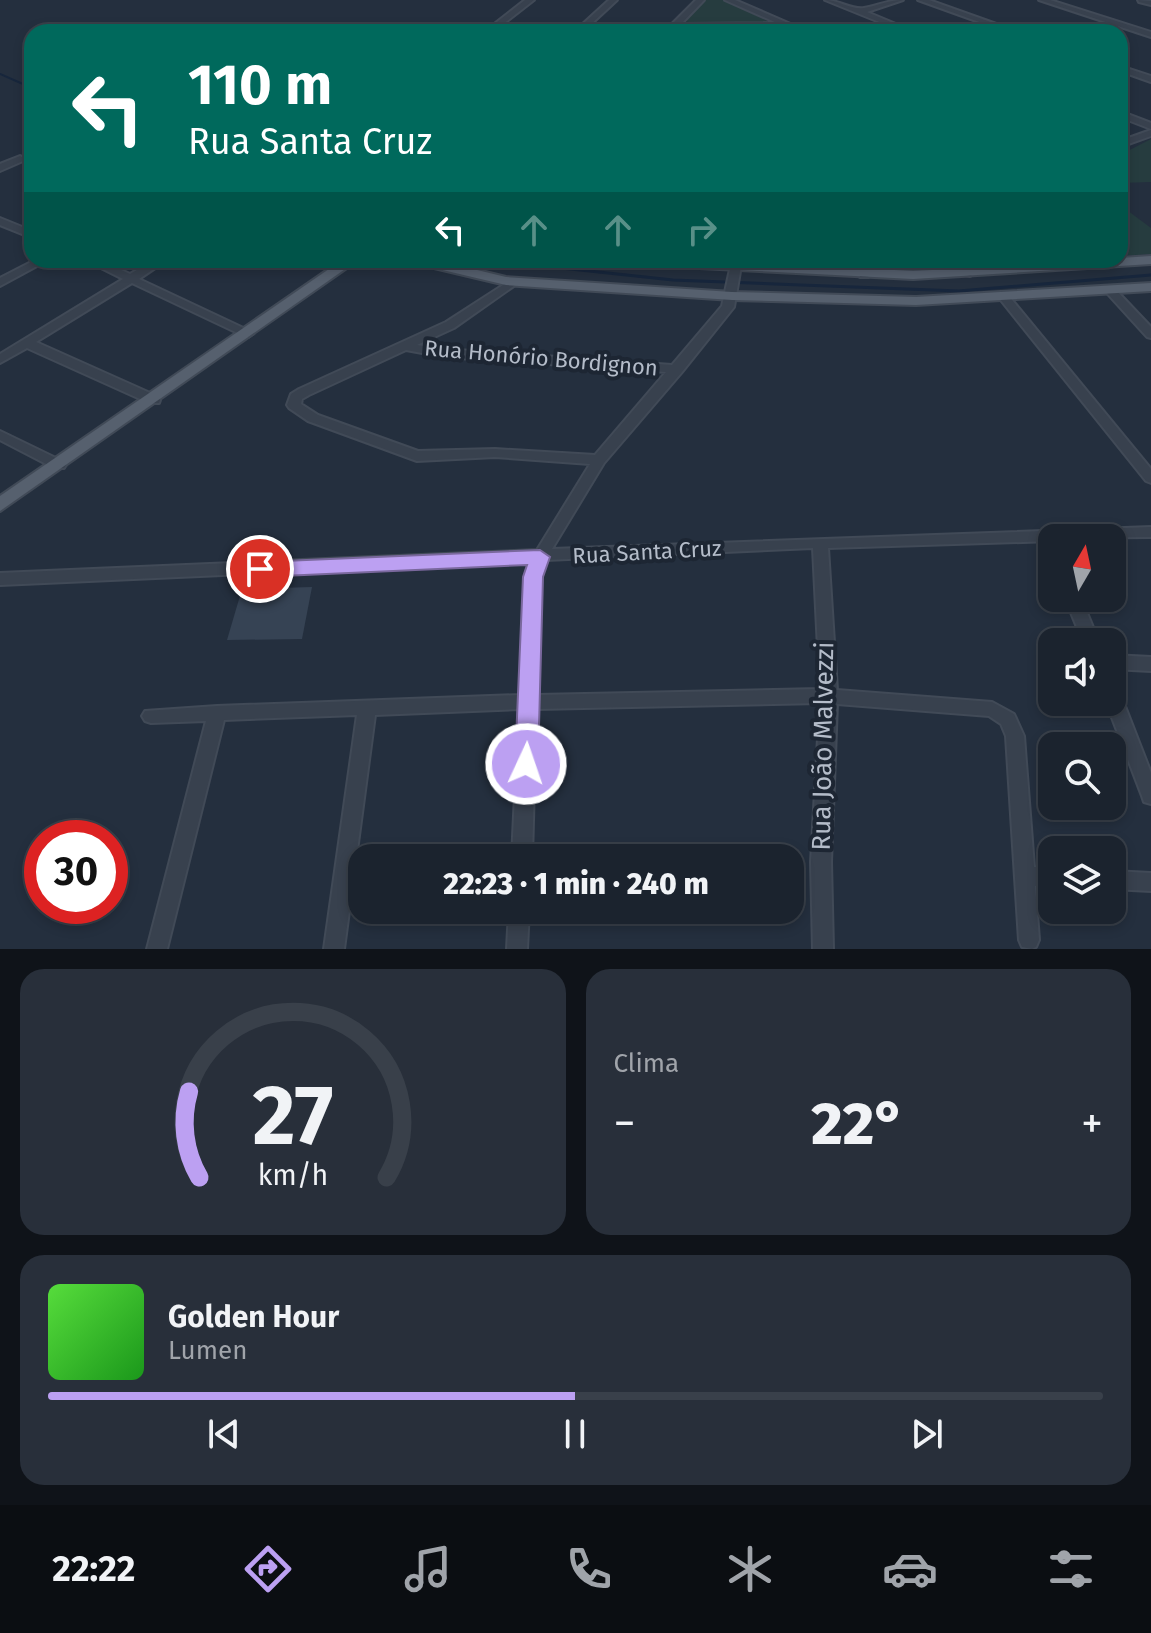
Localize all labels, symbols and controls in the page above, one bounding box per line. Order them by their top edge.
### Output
text: 110 m [188,52,332,119]
icon: left [56,56,160,160]
text: Rua Santa Cruz [188,120,432,164]
icon: left [428,208,472,252]
icon: ahead [512,208,556,252]
icon: ahead [596,208,640,252]
icon: right [680,208,724,252]
street label: Rua Honório Bordignon [423,334,659,382]
north arrow [1038,524,1126,612]
map controls [1038,524,1126,924]
pin [226,535,294,603]
street label: Rua Santa Cruz [572,535,722,569]
icon: arrive [238,547,282,591]
button: sound [1038,628,1126,716]
street label: Rua João Malvezzi [806,641,840,851]
position arrow [484,722,568,806]
button: search [1038,732,1126,820]
speed limit sign: 30 [24,820,128,924]
button: layers [1038,836,1126,924]
text: 22:23 · 1 min · 240 m [443,866,709,902]
text: Clima [614,1048,679,1079]
text: 27 [252,1066,333,1166]
text: 22° [811,1088,905,1160]
text: − [614,1097,636,1150]
text: + [1081,1097,1103,1150]
text: km/h [257,1158,328,1193]
text: Golden Hour [168,1299,339,1335]
text: Lumen [168,1335,247,1366]
icon: previous [202,1412,246,1456]
icon: pause [553,1412,597,1456]
icon: next [905,1412,949,1456]
icon: directions [240,1541,296,1597]
icon: music [400,1541,456,1597]
icon: phone [561,1541,617,1597]
icon: climate [722,1541,778,1597]
icon: car [882,1541,938,1597]
icon: filters [1043,1541,1099,1597]
text: 22:22 [52,1547,135,1591]

